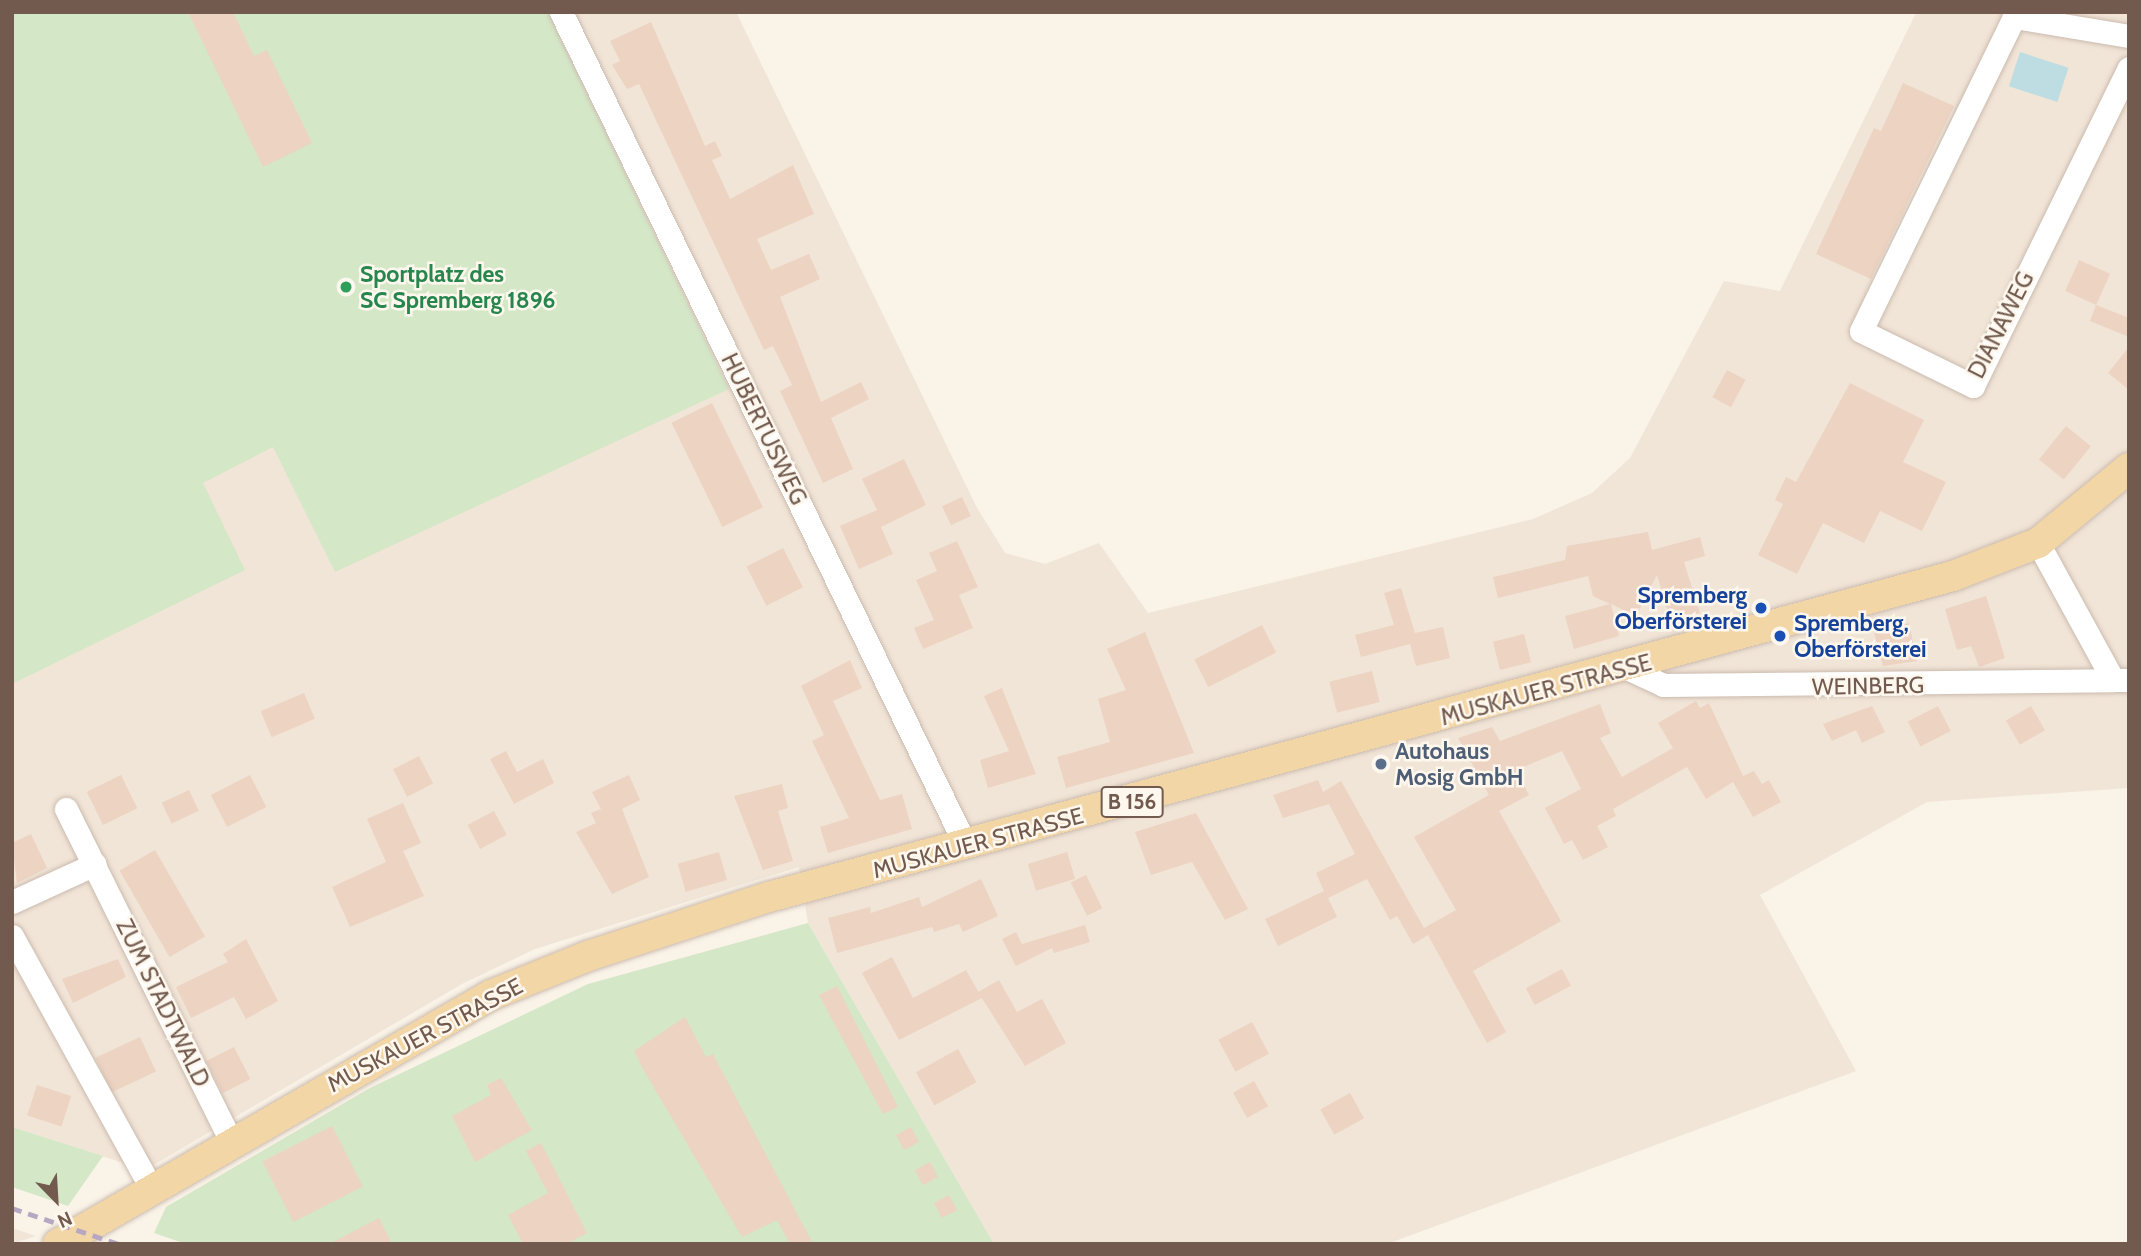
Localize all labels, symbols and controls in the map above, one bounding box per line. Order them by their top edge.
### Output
place label: Sportplatz des SC Spremberg 1896 [360,260,555,314]
street label: DIANAWEG [1962,267,2040,383]
marker: Sportplatz des SC Spremberg 1896 [338,279,354,295]
street label: HUBERTUSWEG [715,349,813,509]
place label: Spremberg Oberförsterei [1614,581,1747,635]
marker: Spremberg Oberförsterei [1753,600,1769,616]
place label: Spremberg, Oberförsterei [1794,609,1927,663]
marker: Spremberg, Oberförsterei [1772,628,1788,644]
street label: MUSKAUER STRASSE [1438,649,1654,731]
street label: WEINBERG [1812,671,1924,701]
place label: Autohaus Mosig GmbH [1395,737,1524,791]
marker: Autohaus Mosig GmbH [1373,756,1389,772]
road number: B 156 [1100,784,1164,820]
street label: MUSKAUER STRASSE [870,802,1086,884]
street label: ZUM STADTWALD [110,915,216,1091]
street label: MUSKAUER STRASSE [323,972,527,1098]
north arrow [21,1165,91,1235]
text: N [54,1206,76,1233]

